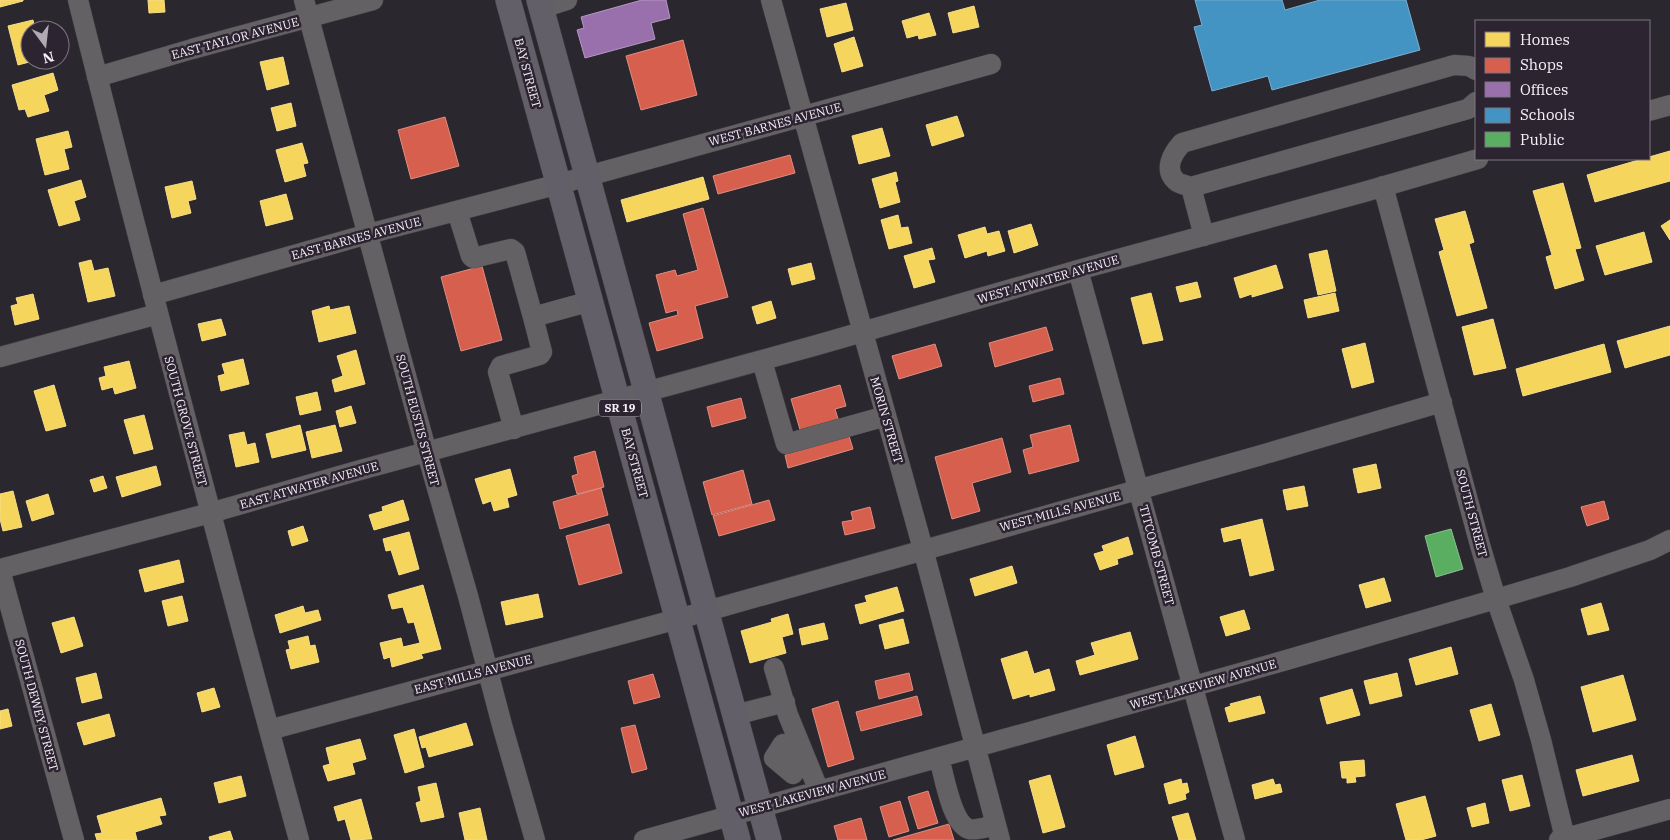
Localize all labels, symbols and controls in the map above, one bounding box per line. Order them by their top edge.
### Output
street label: EAST TAYLOR AVENUE [170,14,300,62]
north arrow [20,20,70,70]
legend [1475,20,1650,160]
text: Homes [1520,30,1570,49]
street label: BAY STREET [511,36,545,110]
text: N [41,47,56,68]
text: Shops [1520,55,1563,74]
text: Offices [1520,80,1568,99]
street label: WEST BARNES AVENUE [707,99,843,149]
text: Schools [1520,105,1575,124]
text: Public [1520,130,1565,149]
street label: EAST BARNES AVENUE [290,213,422,263]
street label: WEST ATWATER AVENUE [975,252,1121,306]
street label: SOUTH EUSTIS STREET [393,352,443,488]
street label: SOUTH GROVE STREET [161,354,211,488]
street label: MORIN STREET [867,375,907,465]
road number: SR 19 [599,399,641,416]
street label: BAY STREET [618,426,652,500]
street label: EAST ATWATER AVENUE [238,458,380,512]
street label: SOUTH STREET [1453,467,1491,559]
street label: WEST MILLS AVENUE [998,488,1122,534]
street label: TITCOMB STREET [1136,503,1178,607]
street label: SOUTH DEWEY STREET [12,637,62,773]
street label: EAST MILLS AVENUE [412,651,534,697]
street label: WEST LAKEVIEW AVENUE [1128,656,1278,712]
street label: WEST LAKEVIEW AVENUE [737,766,887,820]

